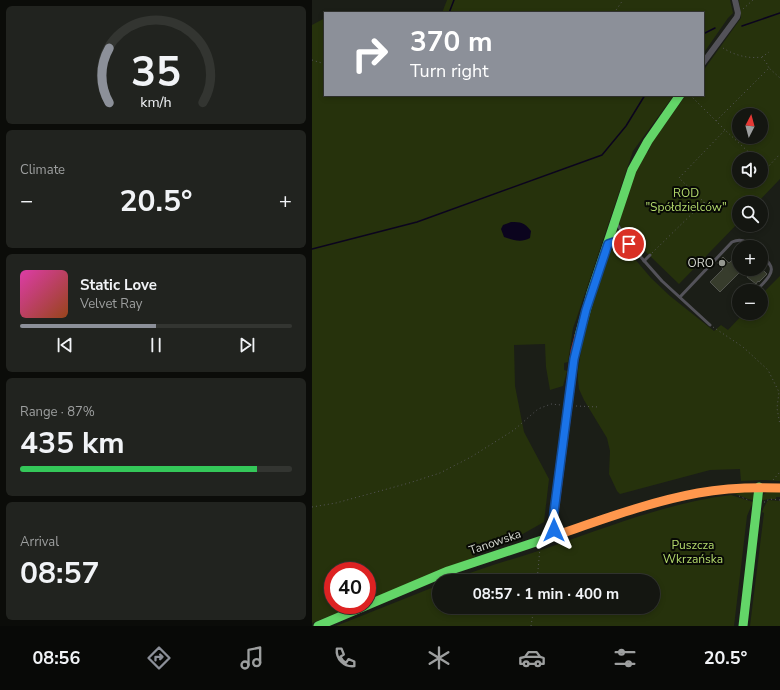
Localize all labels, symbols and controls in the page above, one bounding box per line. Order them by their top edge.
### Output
text: 370 m [410,23,493,61]
icon: right [344,28,396,80]
text: 35 [131,44,181,101]
text: Turn right [410,59,489,83]
text: km/h [140,93,172,112]
north arrow [732,108,768,144]
map controls [732,108,768,320]
button: sound [732,152,768,188]
text: Climate [20,161,65,179]
text: 20.5° [120,181,192,222]
park label: ROD "Spółdzielców" [645,185,727,215]
text: − [20,186,33,216]
text: + [279,186,292,216]
button: search [732,196,768,232]
pin [612,227,646,261]
icon: arrive [618,233,640,255]
button: + [732,240,768,276]
place label: ORO [688,255,714,271]
marker: ORO [717,258,727,268]
text: Static Love [80,275,157,295]
button: − [732,284,768,320]
text: Velvet Ray [80,295,142,313]
icon: previous [54,334,76,356]
icon: pause [145,334,167,356]
icon: next [236,334,258,356]
text: Range · 87% [20,403,95,421]
text: 435 km [20,423,125,464]
position arrow [533,509,575,551]
street label: Tanowska [467,526,523,558]
text: Arrival [20,533,59,551]
park label: Puszcza Wkrzańska [663,537,723,567]
text: 08:57 [20,553,99,594]
speed limit sign: 40 [324,562,376,614]
text: 08:57 · 1 min · 400 m [473,584,619,604]
icon: directions [145,644,173,672]
icon: music [238,644,266,672]
icon: phone [331,644,359,672]
icon: climate [425,644,453,672]
icon: car [518,644,546,672]
icon: filters [611,644,639,672]
text: 08:56 [33,646,80,670]
text: 20.5° [704,646,747,670]

